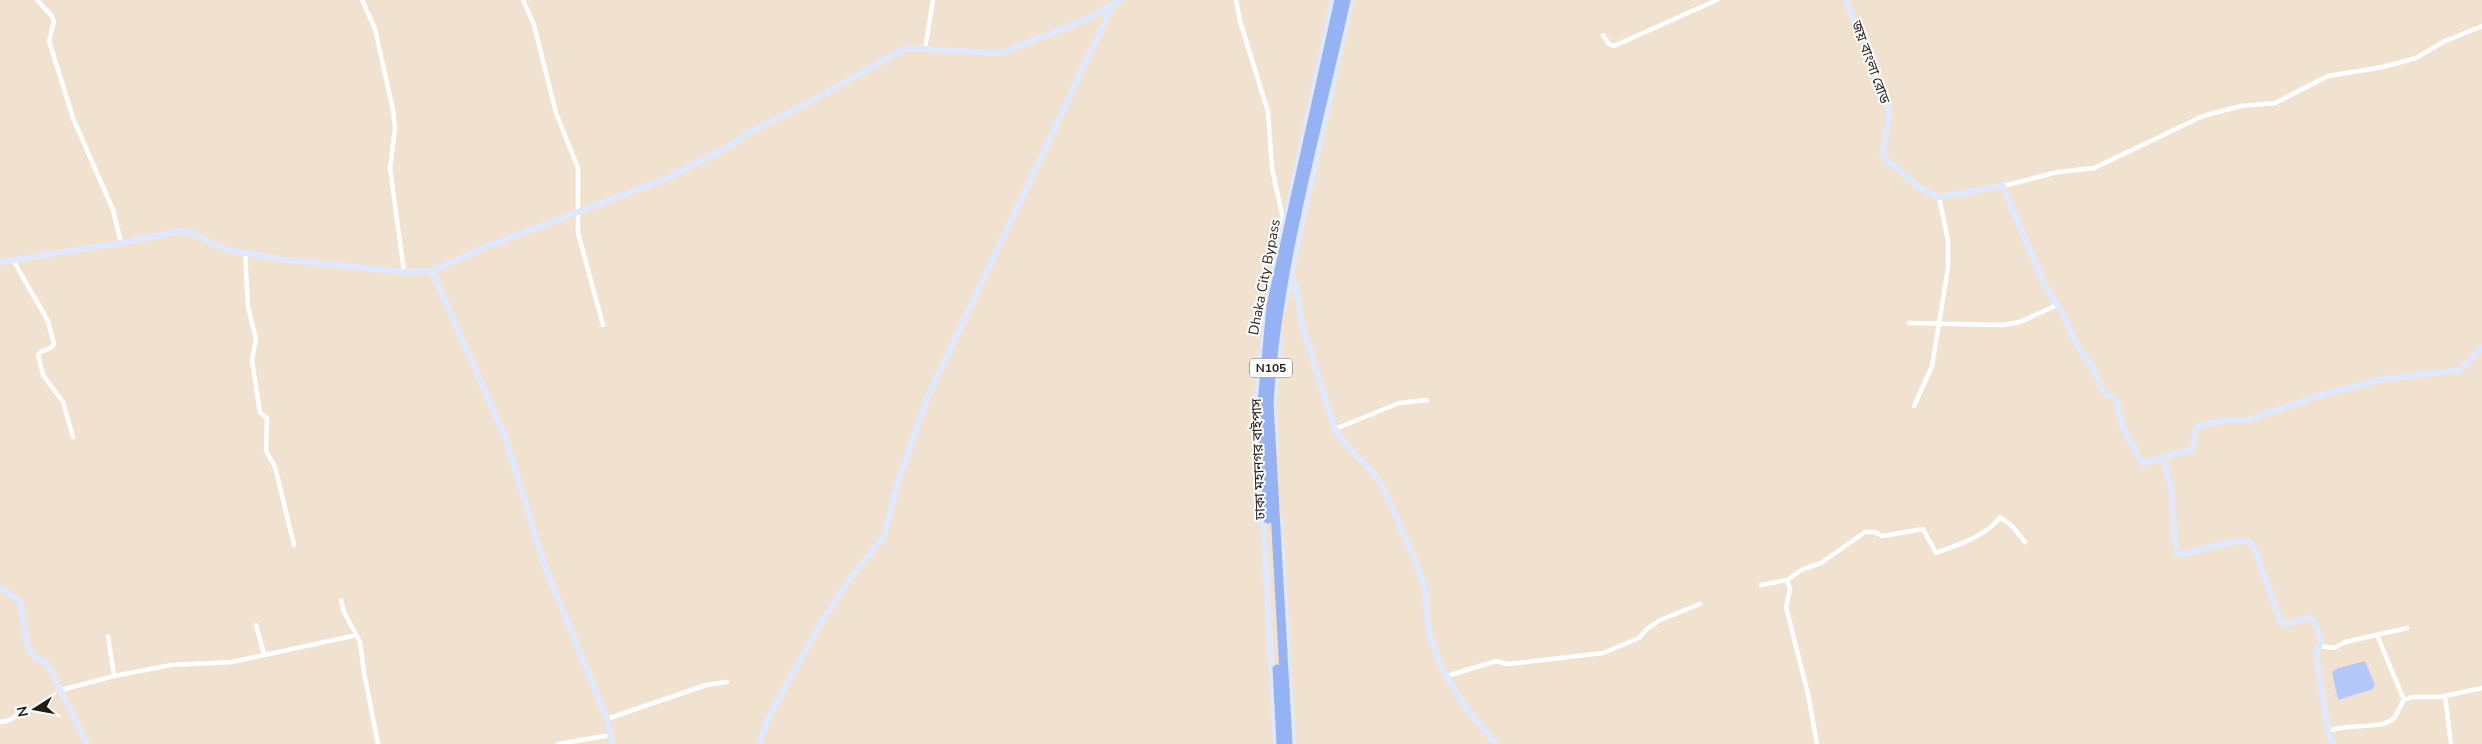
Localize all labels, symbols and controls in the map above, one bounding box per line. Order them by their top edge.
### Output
street label: জয় বাংলা রোড [1846,17,1895,107]
street label: Dhaka City Bypass [1244,217,1285,337]
road number: N105 [1250,358,1292,378]
street label: ঢাকা মহানগর বাইপাস [1247,398,1270,521]
north arrow [10,684,60,734]
text: N [12,704,33,718]

